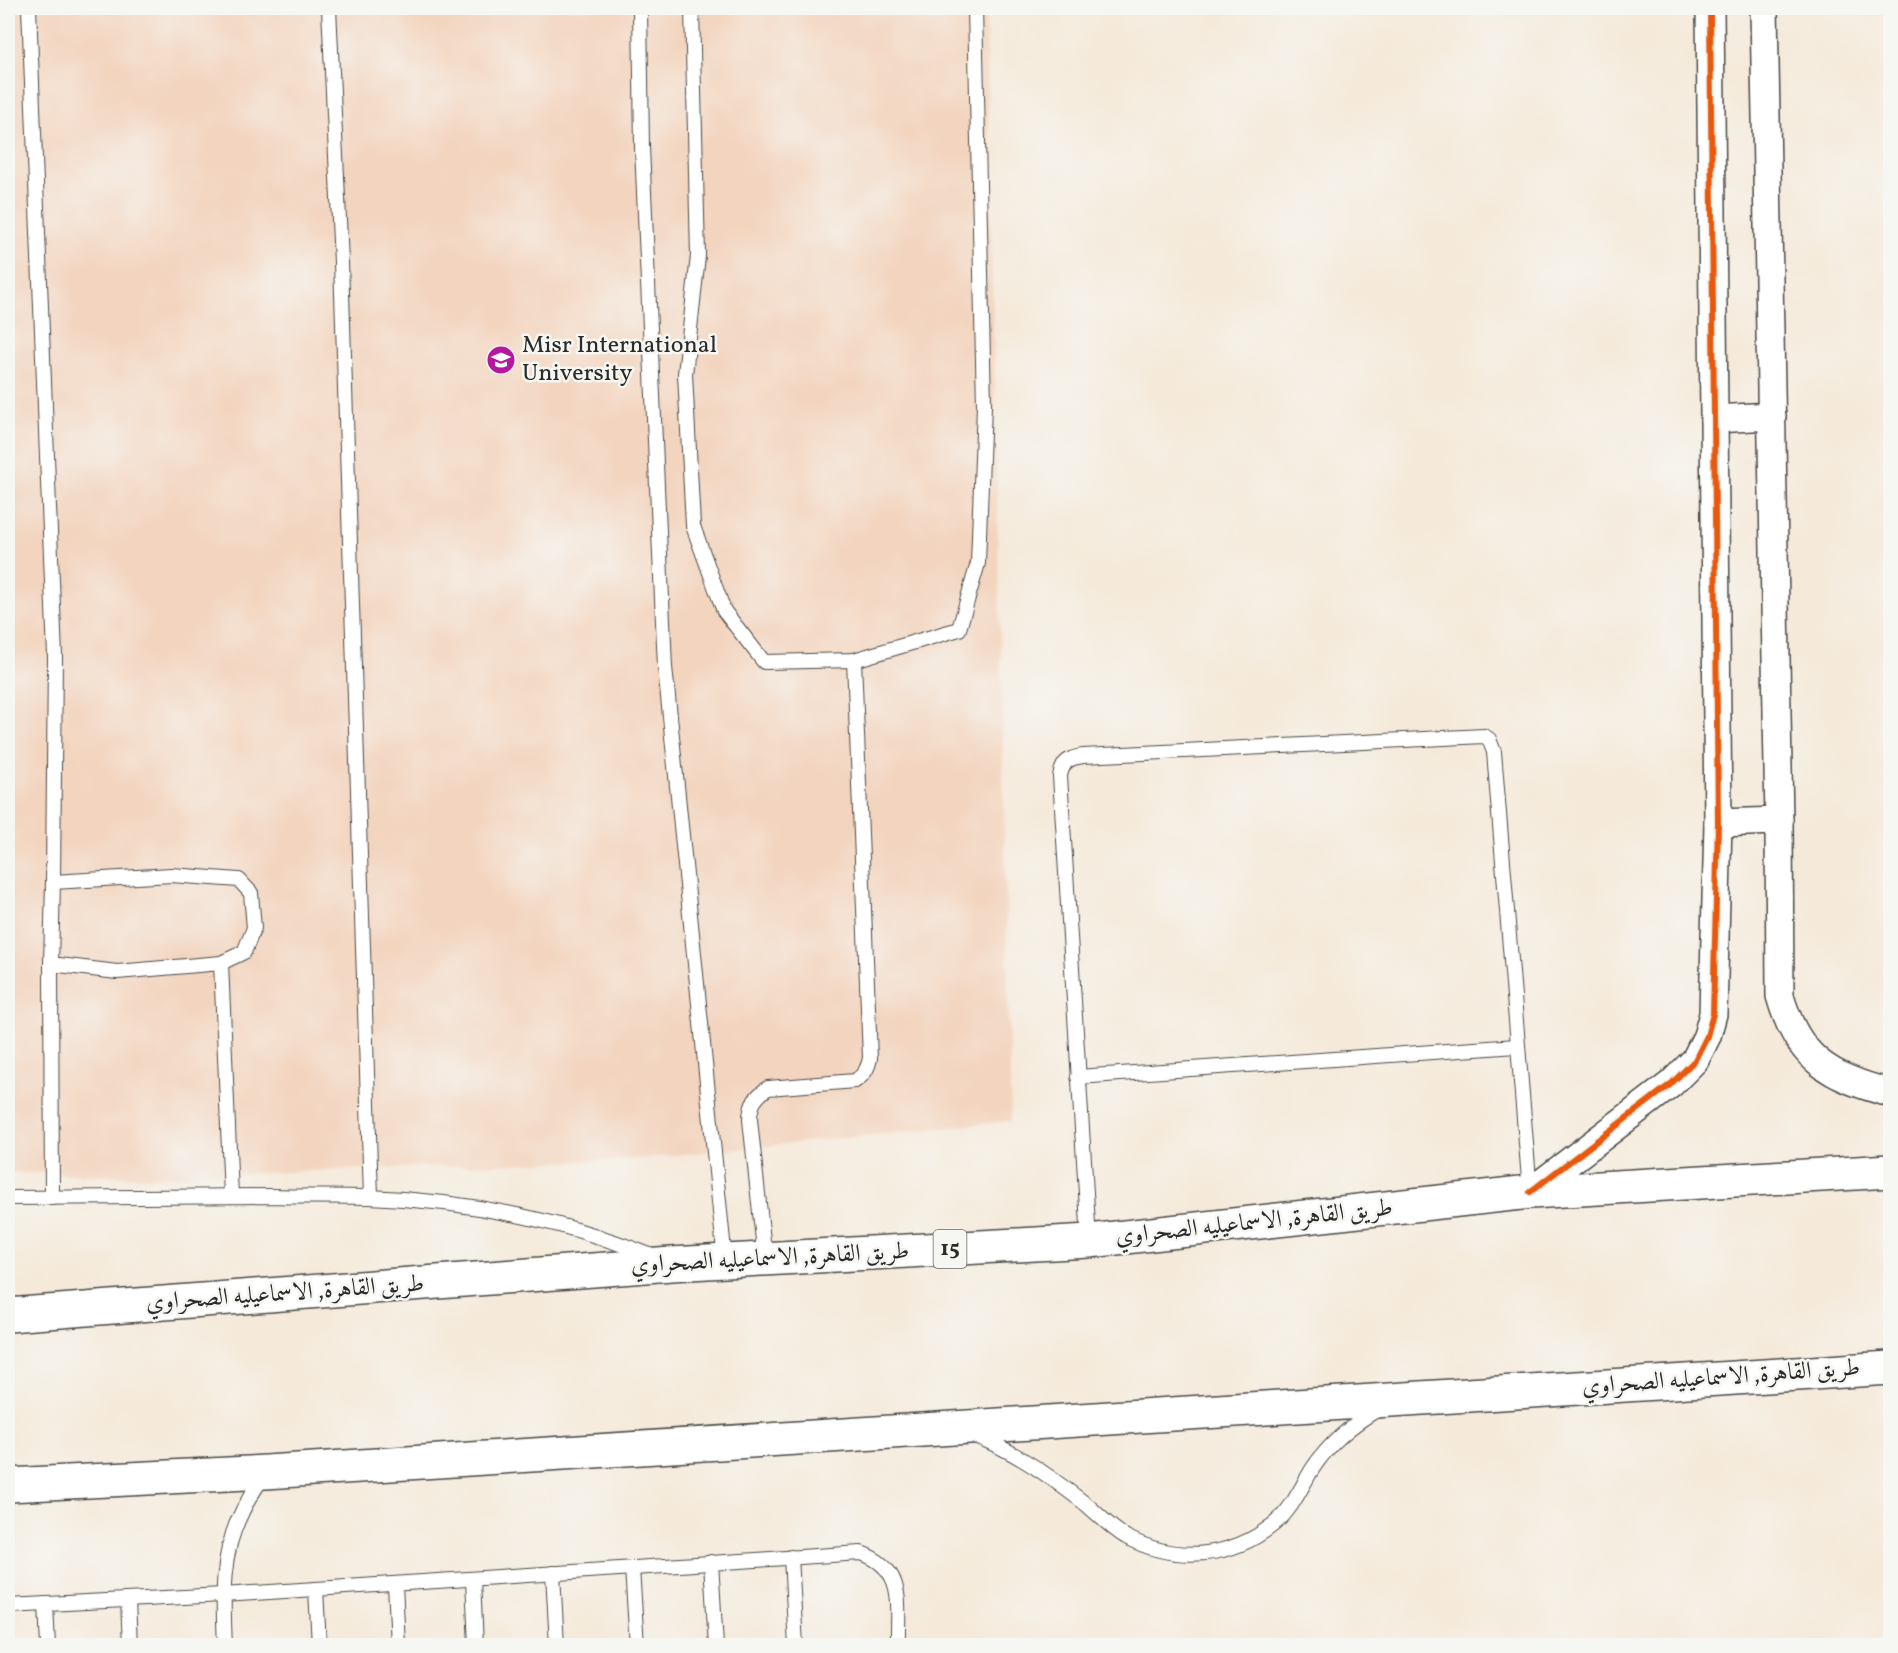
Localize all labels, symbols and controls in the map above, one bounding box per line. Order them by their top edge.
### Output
place label: Misr International University [522,329,717,391]
school or university icon: Misr International University [485,344,517,376]
street label: طريق القاهرة, الاسماعيليه الصحراوي [1113,1192,1395,1254]
road number: 15 [934,1230,966,1268]
street label: طريق القاهرة, الاسماعيليه الصحراوي [630,1235,910,1283]
street label: طريق القاهرة, الاسماعيليه الصحراوي [145,1267,425,1321]
street label: طريق القاهرة, الاسماعيليه الصحراوي [1581,1351,1861,1405]

